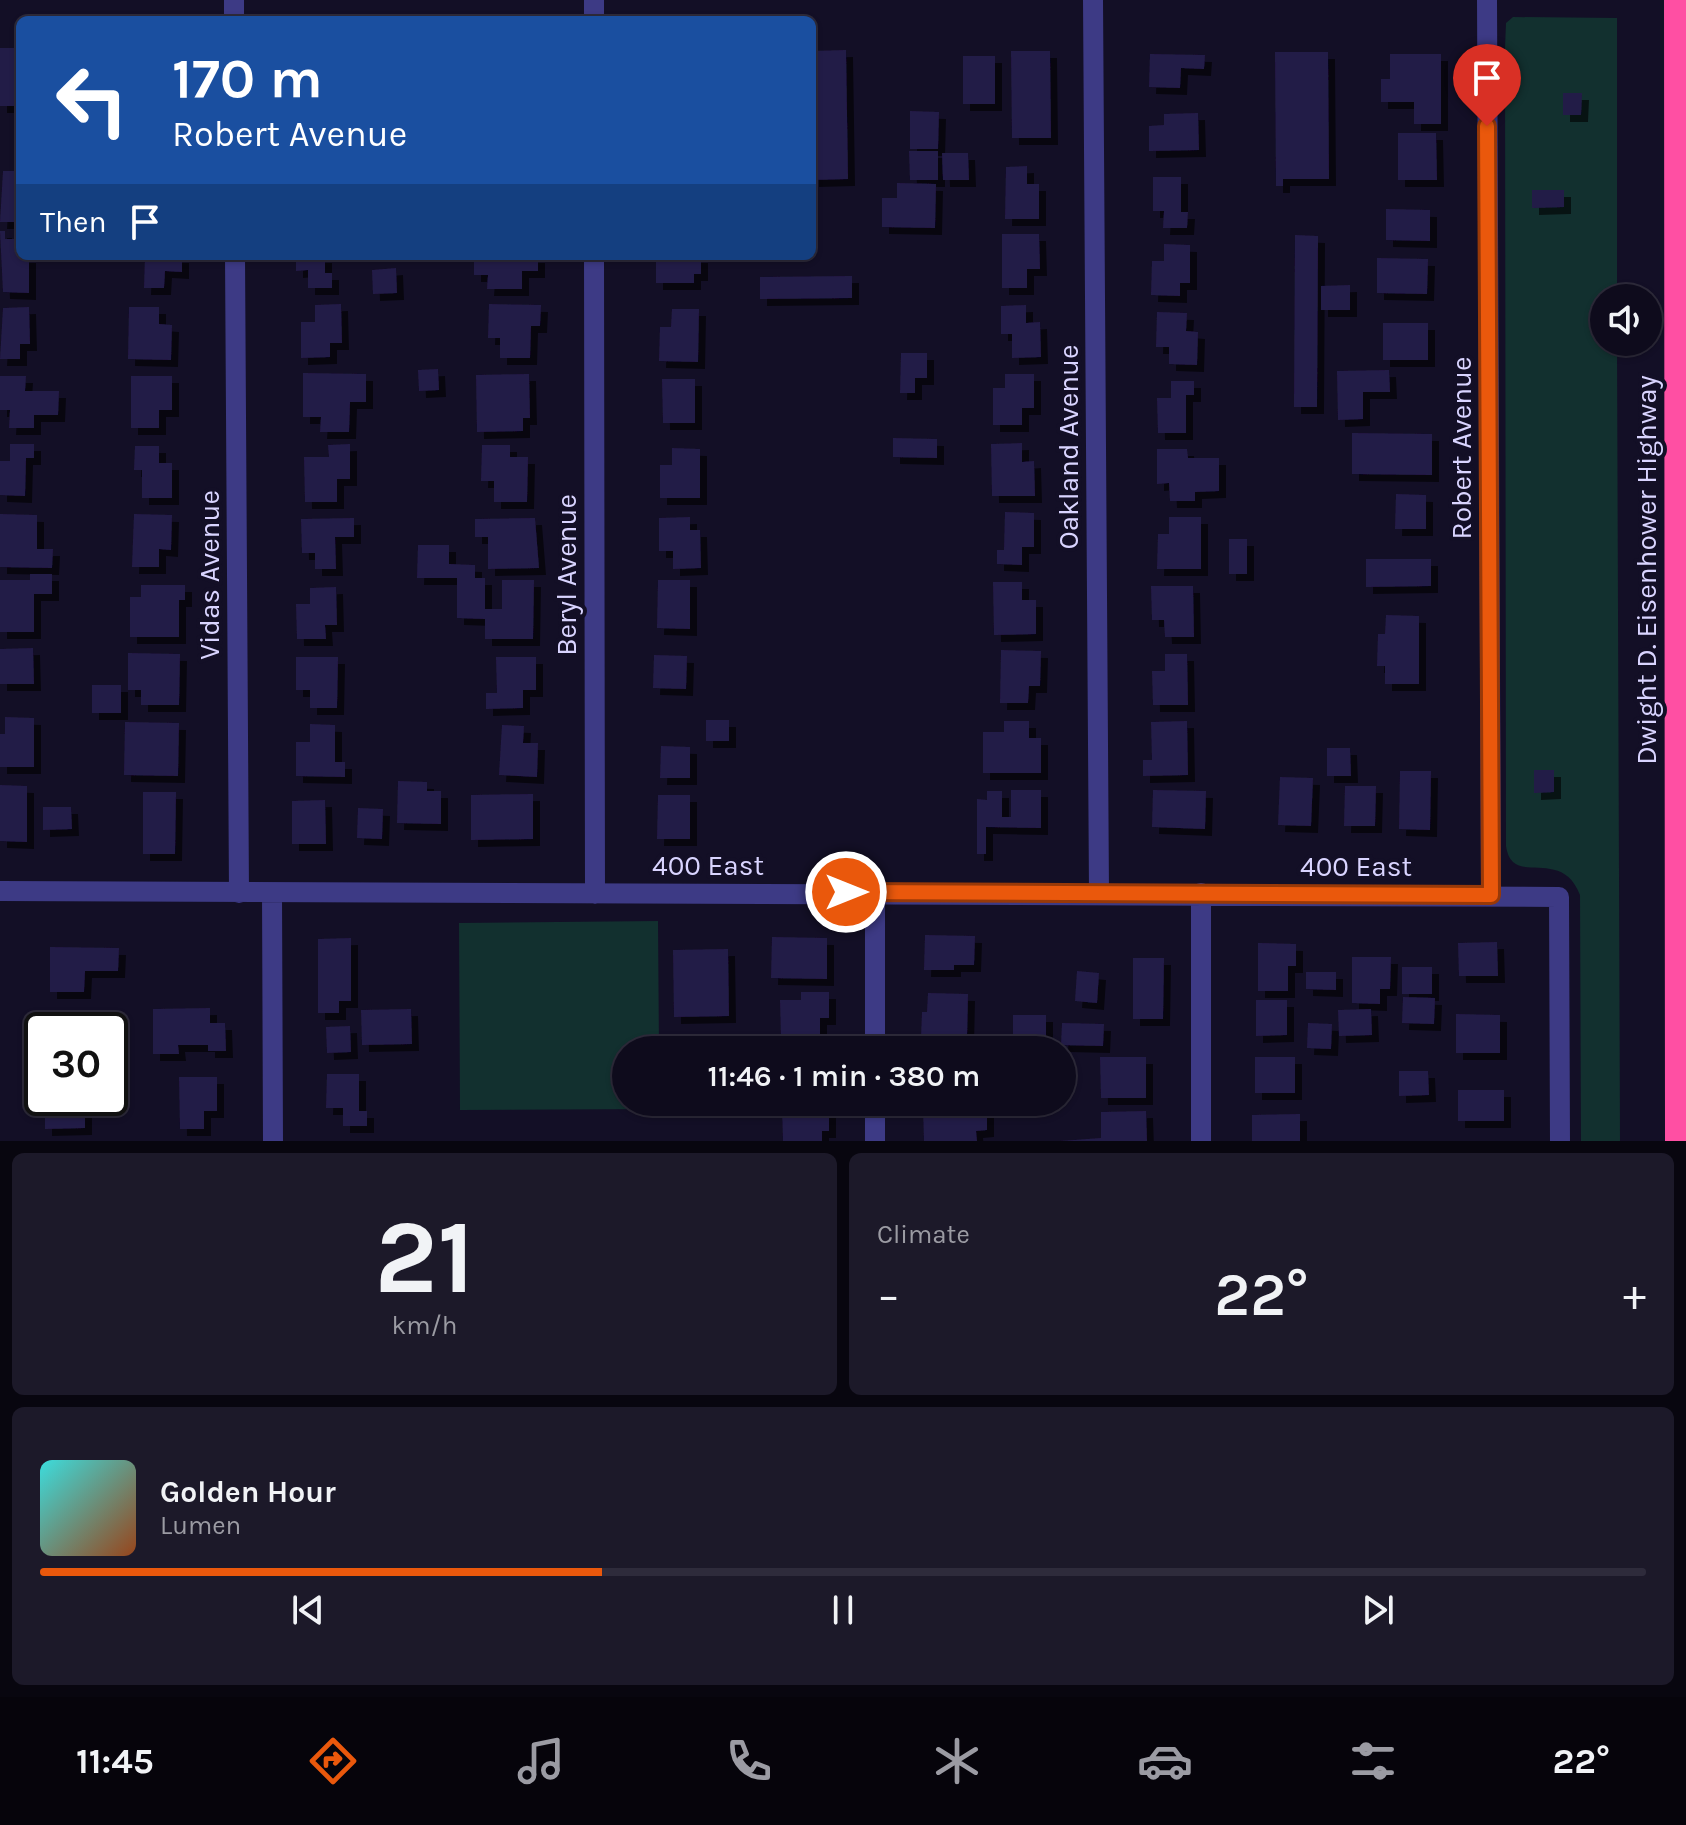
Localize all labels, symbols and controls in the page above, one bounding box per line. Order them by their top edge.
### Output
pin [1453,44,1521,126]
text: 170 m [172,46,323,111]
icon: left [40,48,144,152]
icon: arrive [1465,56,1509,100]
text: Robert Avenue [172,113,407,155]
icon: arrive [123,200,167,244]
text: Then [40,204,107,240]
map controls [1590,284,1662,356]
button: sound [1590,284,1662,356]
street label: Oakland Avenue [1052,345,1085,549]
street label: Robert Avenue [1445,357,1478,539]
street label: Dwight D. Eisenhower Highway [1630,375,1663,765]
street label: Vidas Avenue [193,490,226,660]
street label: Beryl Avenue [550,494,583,656]
street label: 400 East [652,849,764,882]
position arrow [804,850,888,934]
street label: 400 East [1300,850,1412,883]
speed limit sign: 30 [24,1012,128,1116]
text: 11:46 · 1 min · 380 m [708,1058,980,1094]
text: 21 [375,1197,475,1318]
text: Climate [877,1219,970,1250]
text: 22° [1214,1260,1309,1330]
text: − [877,1270,900,1321]
text: + [1623,1270,1646,1321]
text: km/h [392,1310,457,1341]
text: Golden Hour [160,1474,336,1510]
text: Lumen [160,1510,241,1541]
icon: previous [286,1588,330,1632]
icon: pause [821,1588,865,1632]
icon: next [1356,1588,1400,1632]
icon: directions [305,1733,361,1789]
icon: music [513,1733,569,1789]
icon: phone [721,1733,777,1789]
icon: climate [929,1733,985,1789]
icon: car [1137,1733,1193,1789]
icon: filters [1345,1733,1401,1789]
text: 11:45 [76,1740,154,1782]
text: 22° [1552,1740,1610,1782]

